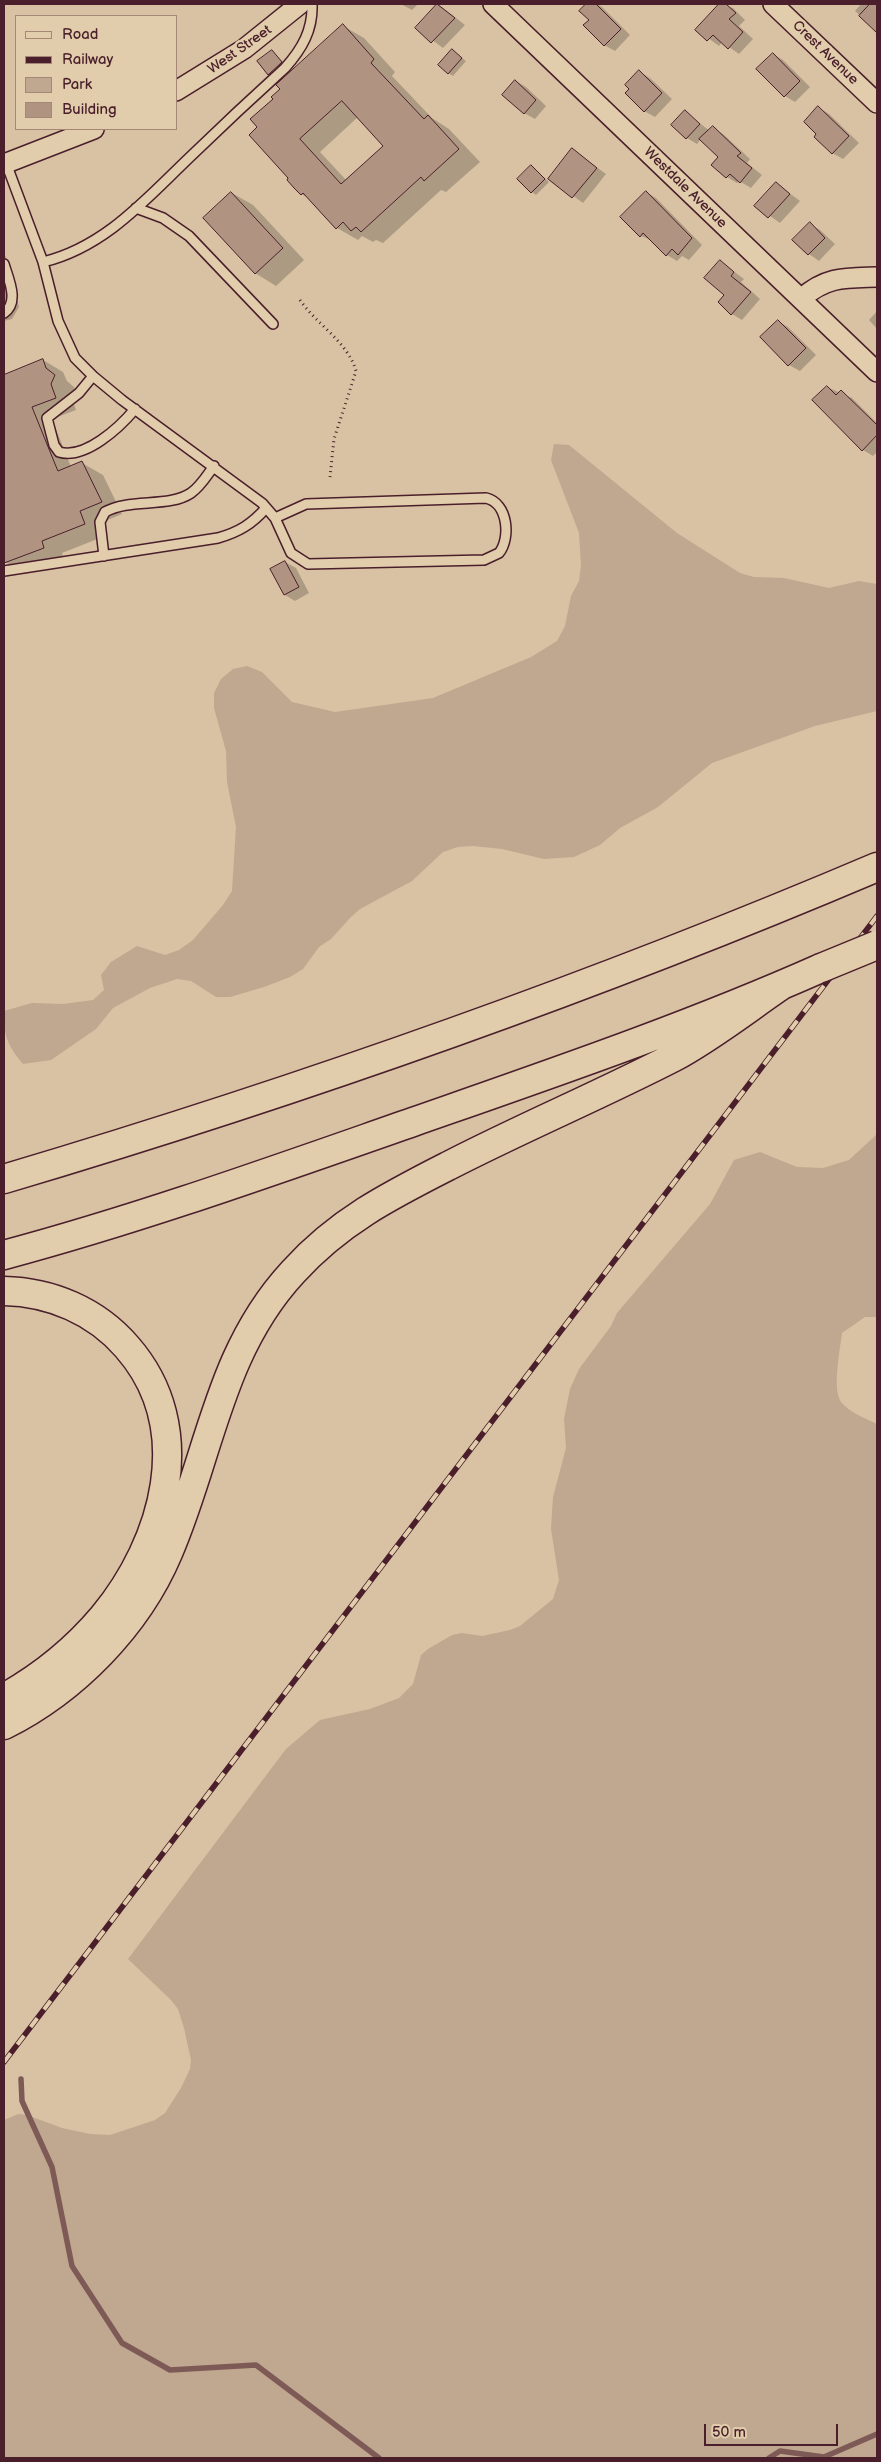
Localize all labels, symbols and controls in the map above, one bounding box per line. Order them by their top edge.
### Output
legend [15,15,178,130]
street label: Crest Avenue [789,17,861,89]
street label: West Street [205,22,275,78]
text: Road [62,25,98,44]
text: Railway [62,50,113,69]
text: Park [62,75,92,94]
text: Building [62,100,117,119]
street label: Westdale Avenue [640,144,730,232]
scale bar [706,2414,840,2446]
text: 50 m [712,2423,746,2442]

